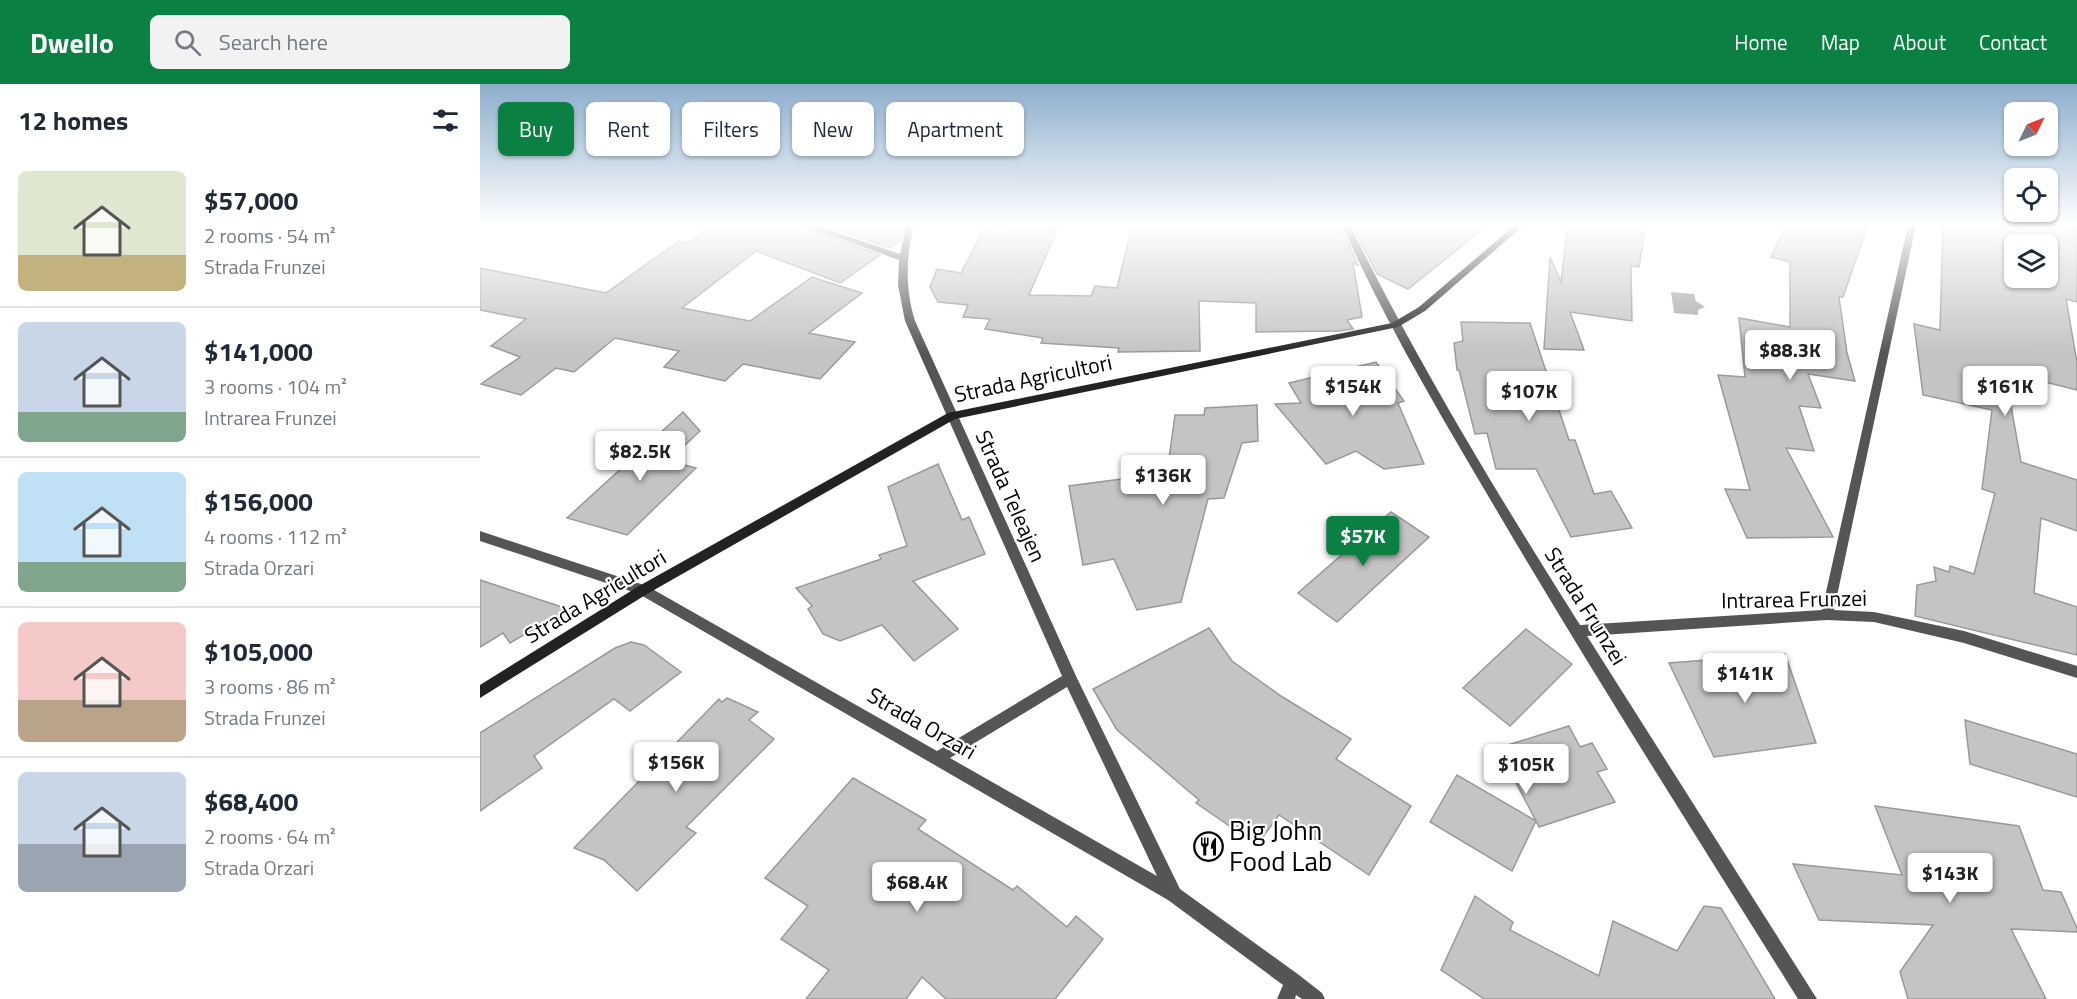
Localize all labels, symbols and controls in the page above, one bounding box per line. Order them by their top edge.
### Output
search box [150,15,570,69]
text: Dwello [30,21,114,64]
text: Search here [219,25,328,59]
icon: search [171,26,204,59]
text: Home [1734,26,1788,58]
text: Map [1821,26,1860,58]
text: About [1893,26,1946,58]
text: Contact [1979,26,2047,58]
text: 12 homes [18,101,128,140]
chip: Buy [498,102,574,156]
chip: Rent [586,102,670,156]
chip: Filters [682,102,780,156]
chip: New [792,102,874,156]
chip: Apartment [886,102,1024,156]
north arrow [2004,102,2058,156]
map controls [2004,102,2058,288]
icon: filters [429,104,462,137]
button: locate [2004,168,2058,222]
text: $57,000 [204,181,298,220]
icon: home [66,195,138,267]
text: 2 rooms · 54 m² [204,220,336,251]
button: layers [2004,234,2058,288]
text: Strada Frunzei [204,251,326,282]
pin: $88.3K [1741,330,1839,381]
text: $141,000 [204,332,313,371]
text: $88.3K [1759,334,1821,365]
street label: Strada Agricultori [951,345,1115,411]
icon: home [66,346,138,418]
pin: $154K [1311,366,1395,417]
pin: $161K [1963,366,2047,417]
text: $154K [1325,370,1381,401]
text: $161K [1977,370,2033,401]
text: 3 rooms · 104 m² [204,371,347,402]
pin: $107K [1487,371,1571,422]
text: $107K [1501,375,1557,406]
text: Intrarea Frunzei [204,402,337,433]
street label: Strada Teleajen [967,425,1055,567]
pin: $82.5K [591,431,689,482]
text: $82.5K [609,435,671,466]
pin: $136K [1121,455,1205,506]
text: $136K [1135,459,1191,490]
text: $156,000 [204,482,313,521]
icon: home [66,496,138,568]
pin: $57K [1327,516,1399,567]
text: $57K [1340,520,1386,551]
text: 4 rooms · 112 m² [204,521,347,552]
street label: Strada Agricultori [518,540,672,652]
street label: Strada Frunzei [1536,540,1636,672]
text: Strada Orzari [204,552,314,583]
street label: Intrarea Frunzei [1721,581,1867,617]
text: $105,000 [204,632,313,671]
icon: home [66,646,138,718]
pin: $141K [1703,653,1787,704]
text: $141K [1717,657,1773,688]
text: 3 rooms · 86 m² [204,671,336,702]
street label: Strada Orzari [861,678,983,768]
text: Strada Frunzei [204,702,326,733]
pin: $156K [634,742,718,793]
pin: $105K [1484,744,1568,795]
text: $156K [648,746,704,777]
text: $105K [1498,748,1554,779]
text: $68,400 [204,782,298,821]
icon: home [66,796,138,868]
place label: Big John Food Lab [1229,809,1332,881]
text: 2 rooms · 64 m² [204,821,336,852]
restaurant icon: Big John Food Lab [1192,831,1224,863]
text: Strada Orzari [204,852,314,883]
pin: $143K [1908,853,1992,904]
text: $143K [1922,857,1978,888]
pin: $68.4K [868,862,966,913]
text: $68.4K [886,866,948,897]

